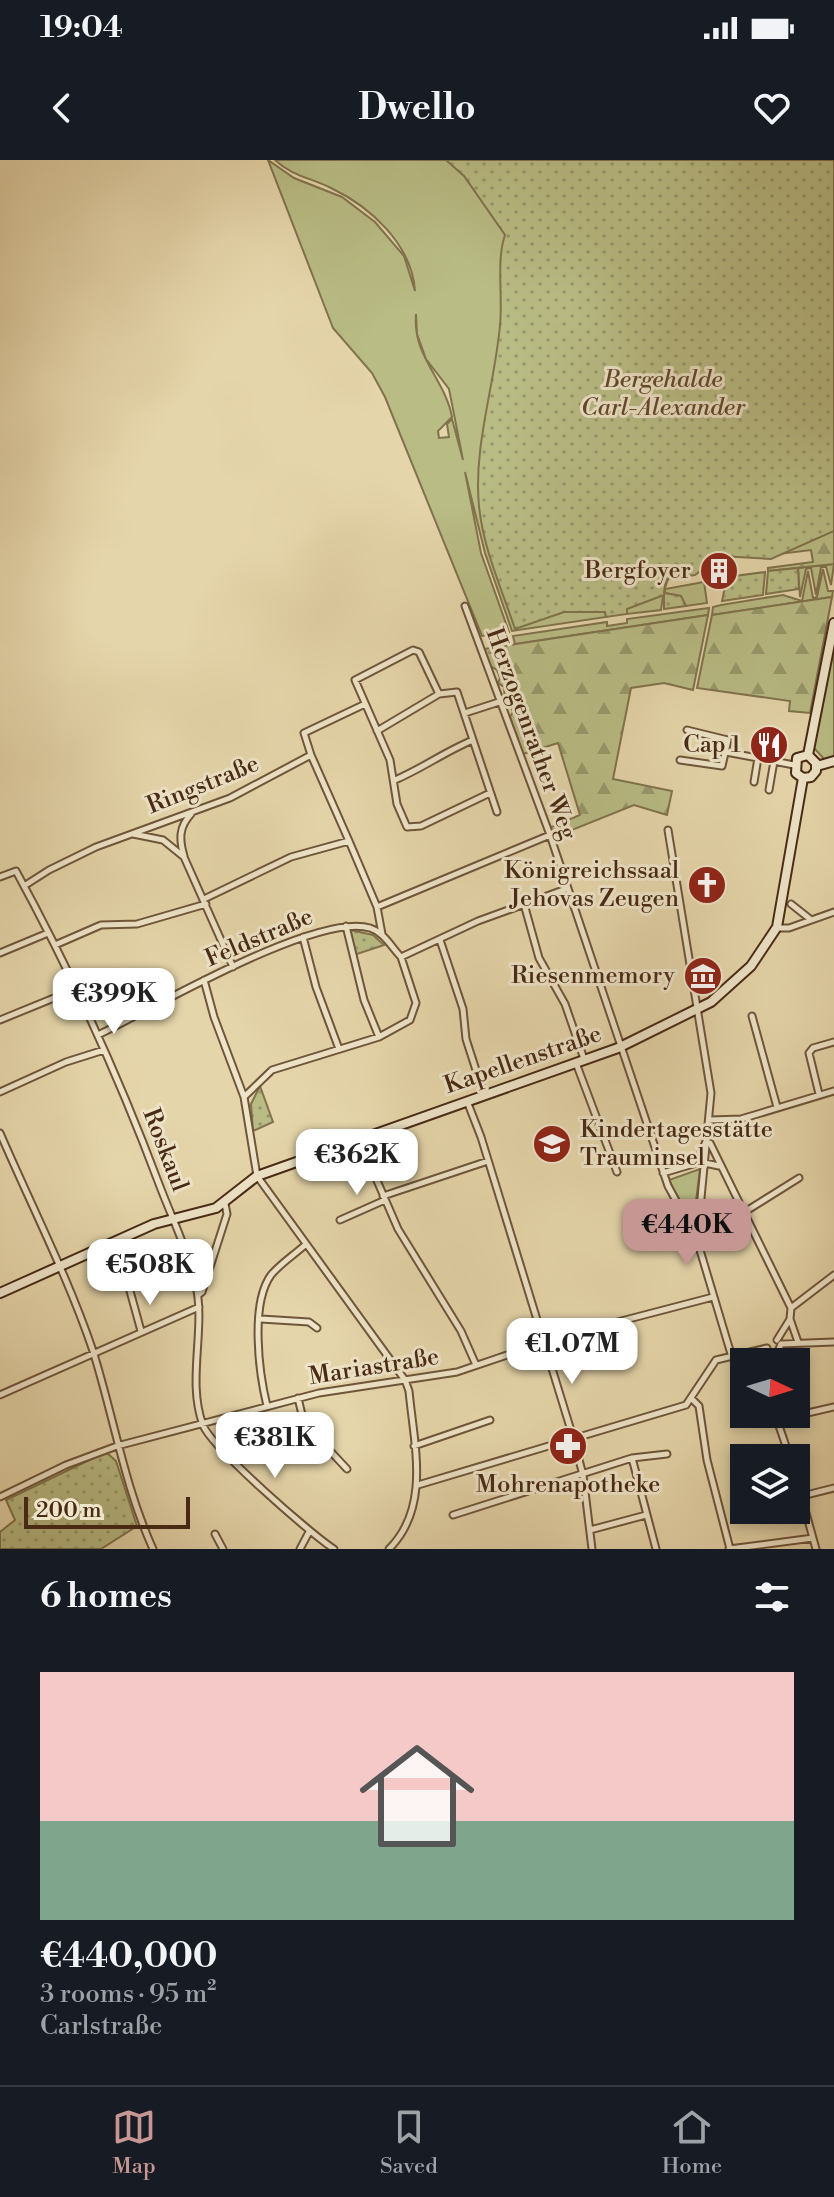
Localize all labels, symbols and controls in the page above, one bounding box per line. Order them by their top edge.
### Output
text: 19:04 [40,9,123,47]
icon: back [40,86,84,130]
text: Dwello [358,86,476,131]
icon: heart [750,86,794,130]
park label: Bergehalde Carl-Alexander [581,365,746,423]
building icon: Bergfoyer [698,550,740,592]
place label: Bergfoyer [583,556,691,586]
street label: Herzogenrather Weg [479,624,583,844]
restaurant icon: Cap 1 [748,724,790,766]
place label: Cap 1 [683,730,742,760]
street label: Ringstraße [142,749,264,821]
place label: Königreichssaal Jehovas Zeugen [504,856,679,914]
church icon: Königreichssaal Jehovas Zeugen [686,864,728,906]
street label: Feldstraße [201,902,317,974]
museum icon: Riesenmemory [682,955,724,997]
place label: Riesenmemory [511,961,675,991]
pin: €399K [58,968,170,1036]
text: €399K [71,978,157,1010]
street label: Kapellenstraße [440,1019,606,1101]
street label: Roskaul [135,1104,195,1196]
place label: Kindertagesstätte Trauminsel [580,1115,773,1173]
school or university icon: Kindertagesstätte Trauminsel [531,1123,573,1165]
pin: €362K [301,1129,413,1197]
text: €362K [314,1139,400,1171]
pin: €440K [631,1199,743,1267]
text: €440K [641,1209,733,1241]
pin: €508K [94,1239,206,1307]
text: €508K [105,1249,195,1281]
pin: €1.07M [507,1318,637,1386]
text: €1.07M [525,1328,619,1360]
street label: Mariastraße [307,1342,441,1392]
north arrow [730,1348,810,1428]
map controls [730,1348,810,1524]
pin: €381K [219,1412,331,1480]
text: €381K [234,1422,316,1454]
pharmacy icon: Mohrenapotheke [547,1425,589,1467]
button: layers [730,1444,810,1524]
place label: Mohrenapotheke [476,1470,660,1500]
scale bar [24,1493,190,1529]
text: 200 m [36,1497,102,1524]
icon: filters [750,1575,794,1619]
text: 6 homes [40,1576,172,1618]
icon: home [345,1724,489,1868]
text: €440,000 [40,1936,218,1978]
text: 3 rooms · 95 m² [40,1978,216,2010]
text: Carlstraße [40,2010,162,2042]
tab: Map [112,2105,156,2180]
tab: Saved [380,2105,438,2180]
tab: Home [662,2105,722,2180]

